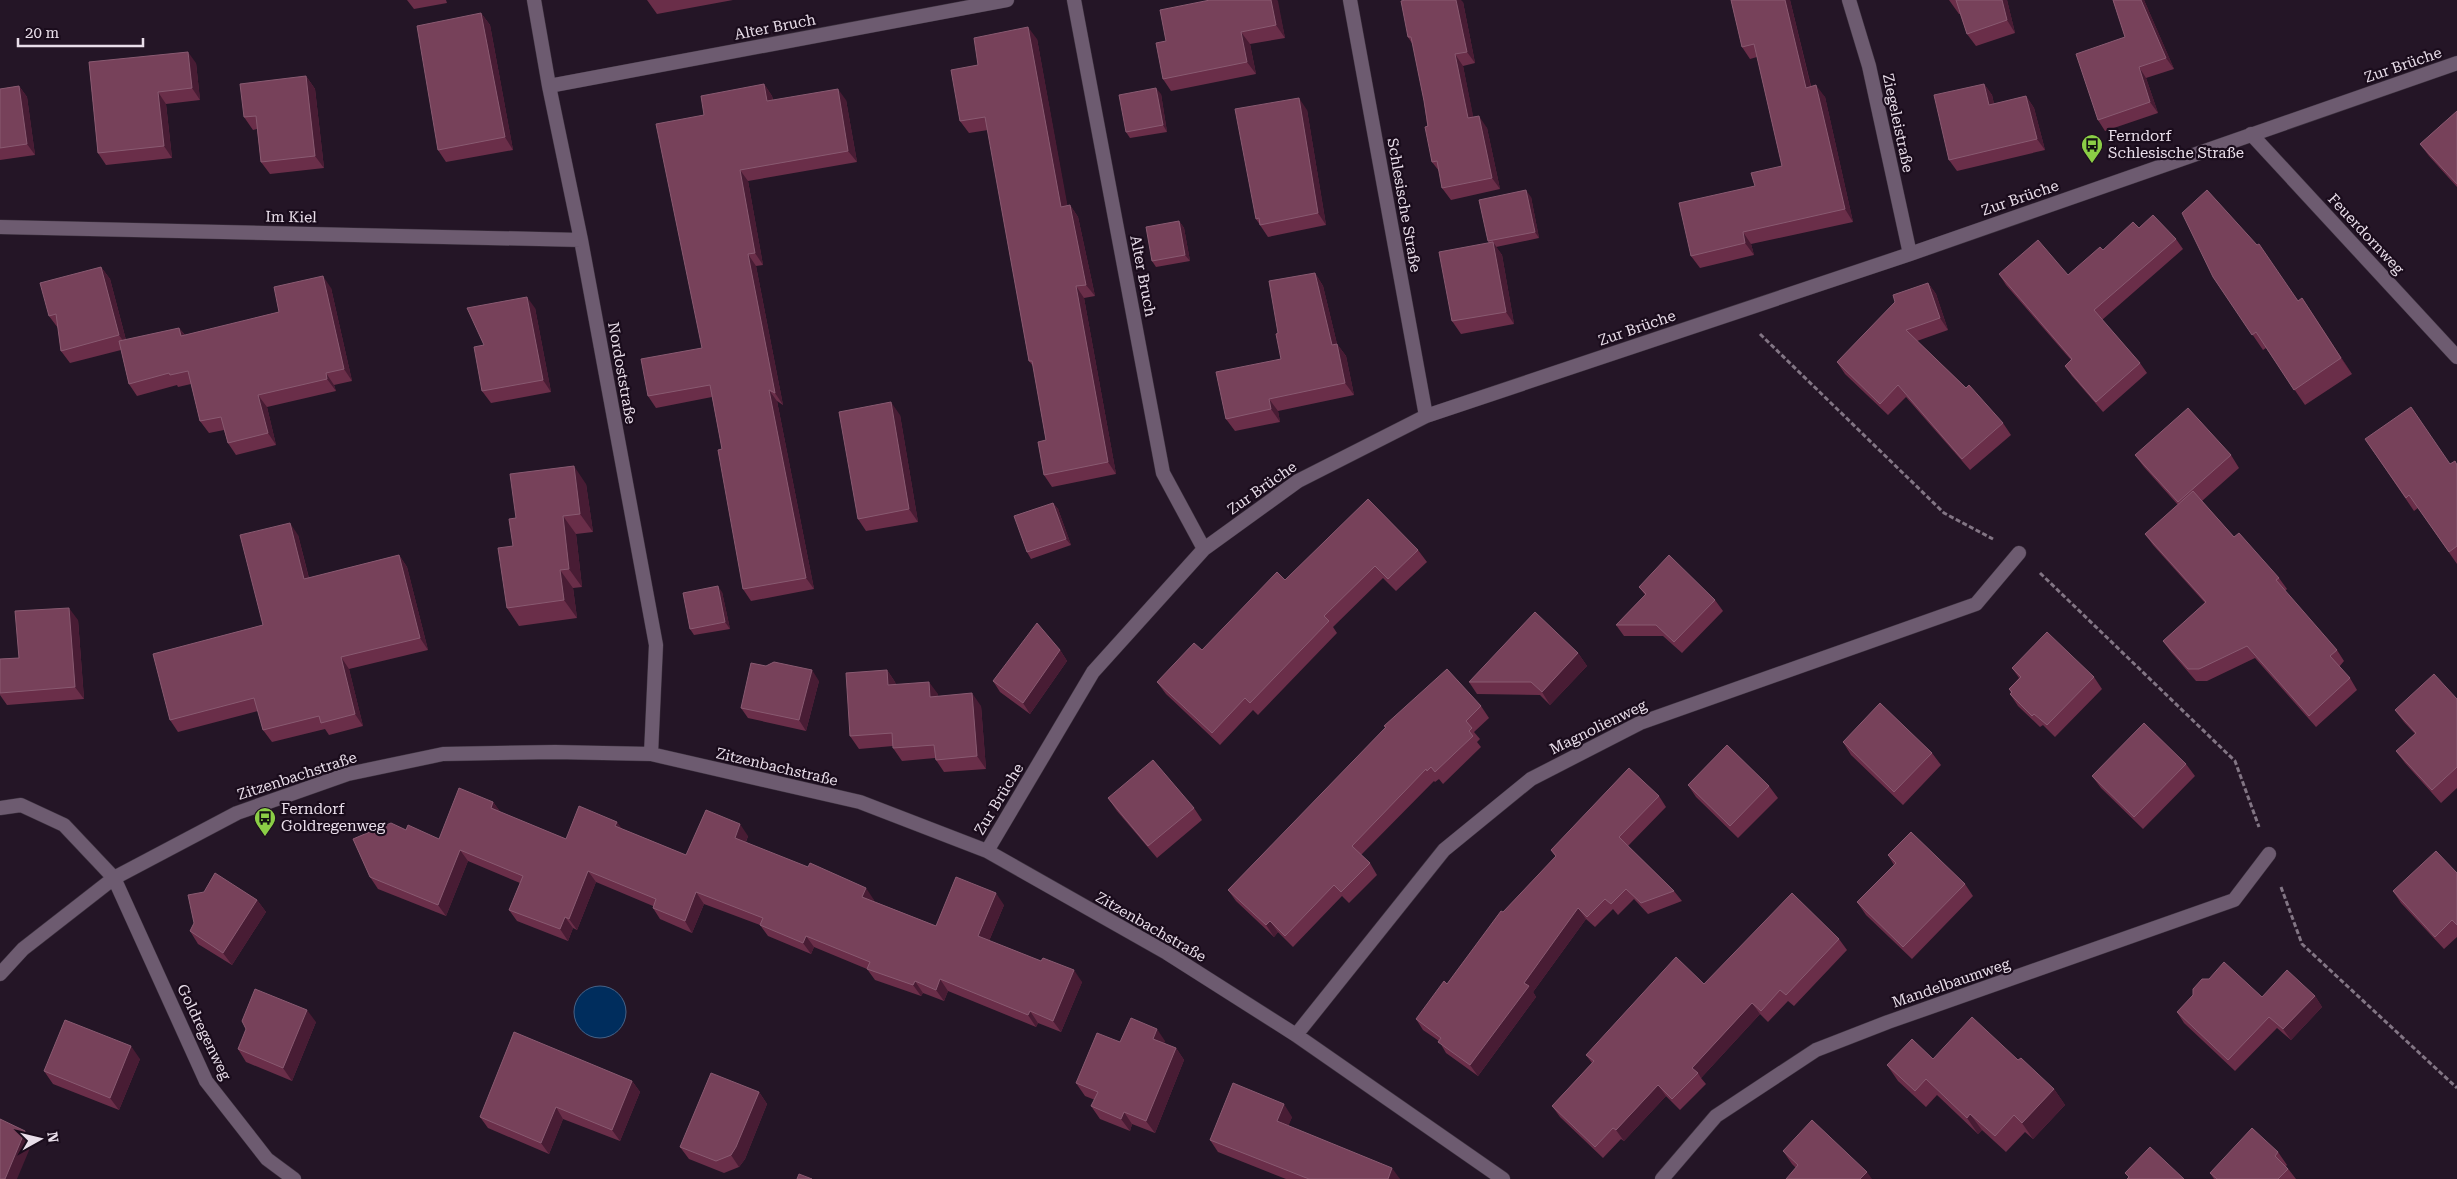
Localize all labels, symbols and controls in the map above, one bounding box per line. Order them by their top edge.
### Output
street label: Alter Bruch [733,10,818,44]
scale bar [18,15,142,47]
text: 20 m [25,24,60,42]
street label: Zur Brüche [2362,43,2444,87]
street label: Ziegeleistraße [1879,72,1917,174]
place label: Ferndorf Schlesische Straße [2108,127,2244,162]
bus stop icon: Ferndorf Schlesische Straße [2080,133,2104,164]
street label: Schlesische Straße [1383,136,1425,274]
street label: Zur Brüche [1979,176,2061,220]
street label: Feuerdornweg [2324,190,2408,278]
street label: Im Kiel [265,208,317,226]
street label: Alter Bruch [1126,234,1160,319]
street label: Zur Brüche [1596,306,1678,350]
street label: Nordoststraße [604,321,640,425]
street label: Zur Brüche [1224,458,1300,518]
street label: Magnolienweg [1547,696,1650,758]
street label: Zitzenbachstraße [714,744,840,790]
street label: Zitzenbachstraße [235,748,359,804]
street label: Zur Brüche [971,760,1027,838]
place label: Ferndorf Goldregenweg [281,800,386,835]
bus stop icon: Ferndorf Goldregenweg [253,806,277,837]
street label: Zitzenbachstraße [1093,888,1209,966]
street label: Mandelbaumweg [1890,954,2013,1012]
street label: Goldregenweg [173,981,235,1083]
north arrow [15,1114,65,1164]
text: N [44,1131,62,1144]

